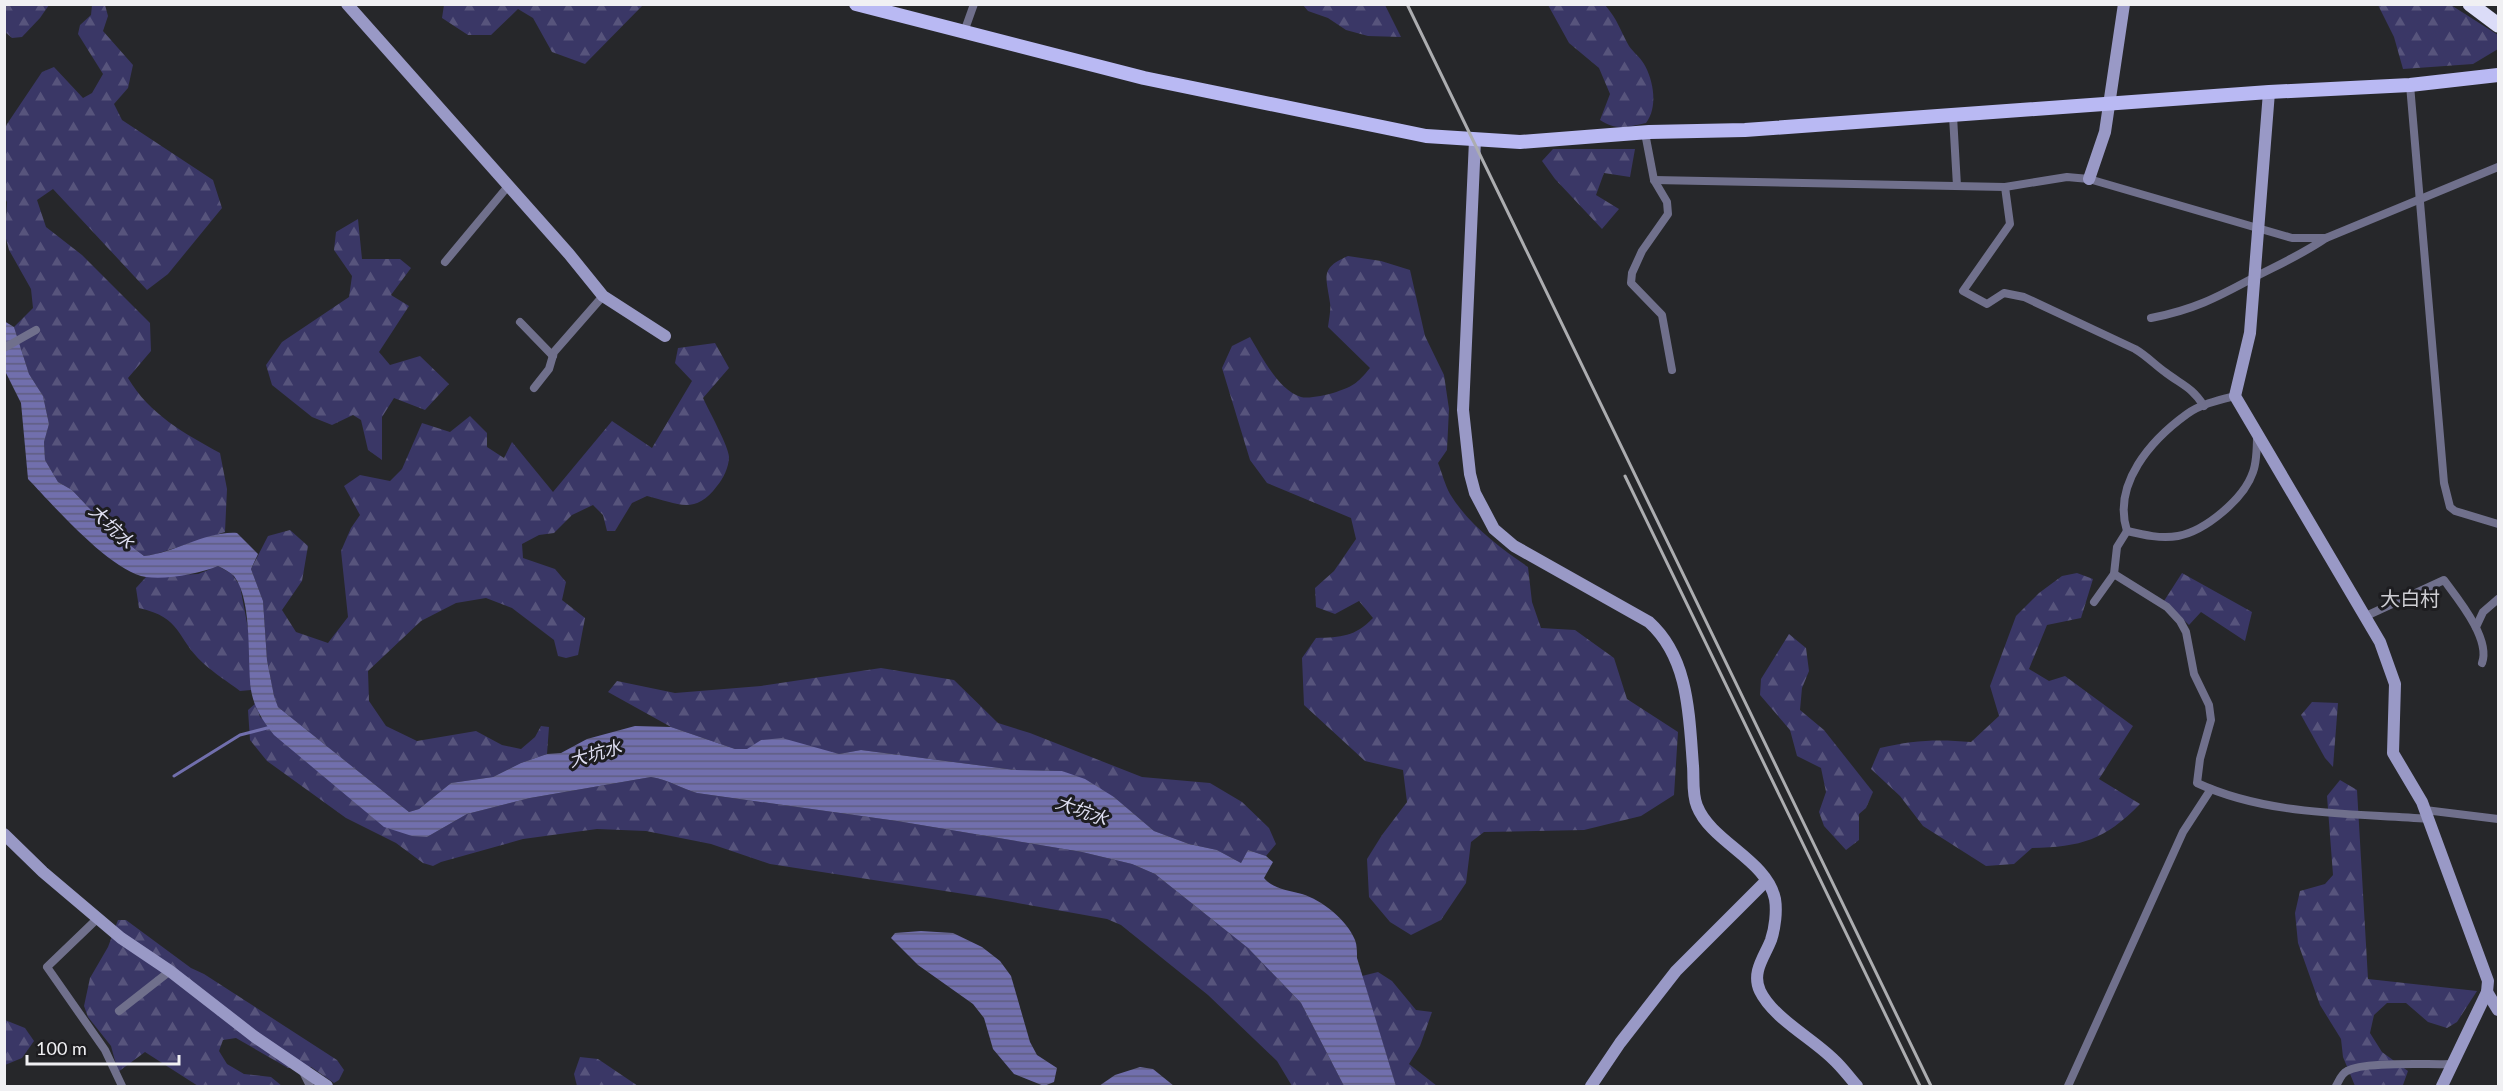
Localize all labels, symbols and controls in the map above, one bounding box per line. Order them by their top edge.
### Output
water label: 大坑水 [85,499,140,553]
district label: 大白村 [2380,586,2440,610]
water label: 大坑水 [566,735,625,771]
water label: 大坑水 [1053,790,1112,830]
scale bar [27,1028,178,1066]
text: 100 m [36,1037,87,1059]

